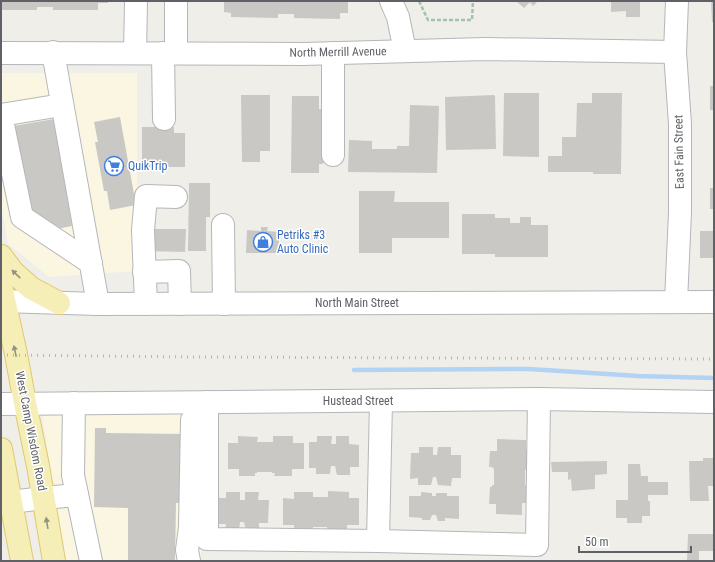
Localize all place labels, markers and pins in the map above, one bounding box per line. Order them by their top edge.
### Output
supermarket icon: QuikTrip [103,155,125,177]
place label: QuikTrip [128,159,167,173]
place label: Petriks #3 Auto Clinic [277,228,329,256]
shop icon: Petriks #3 Auto Clinic [252,231,274,253]

